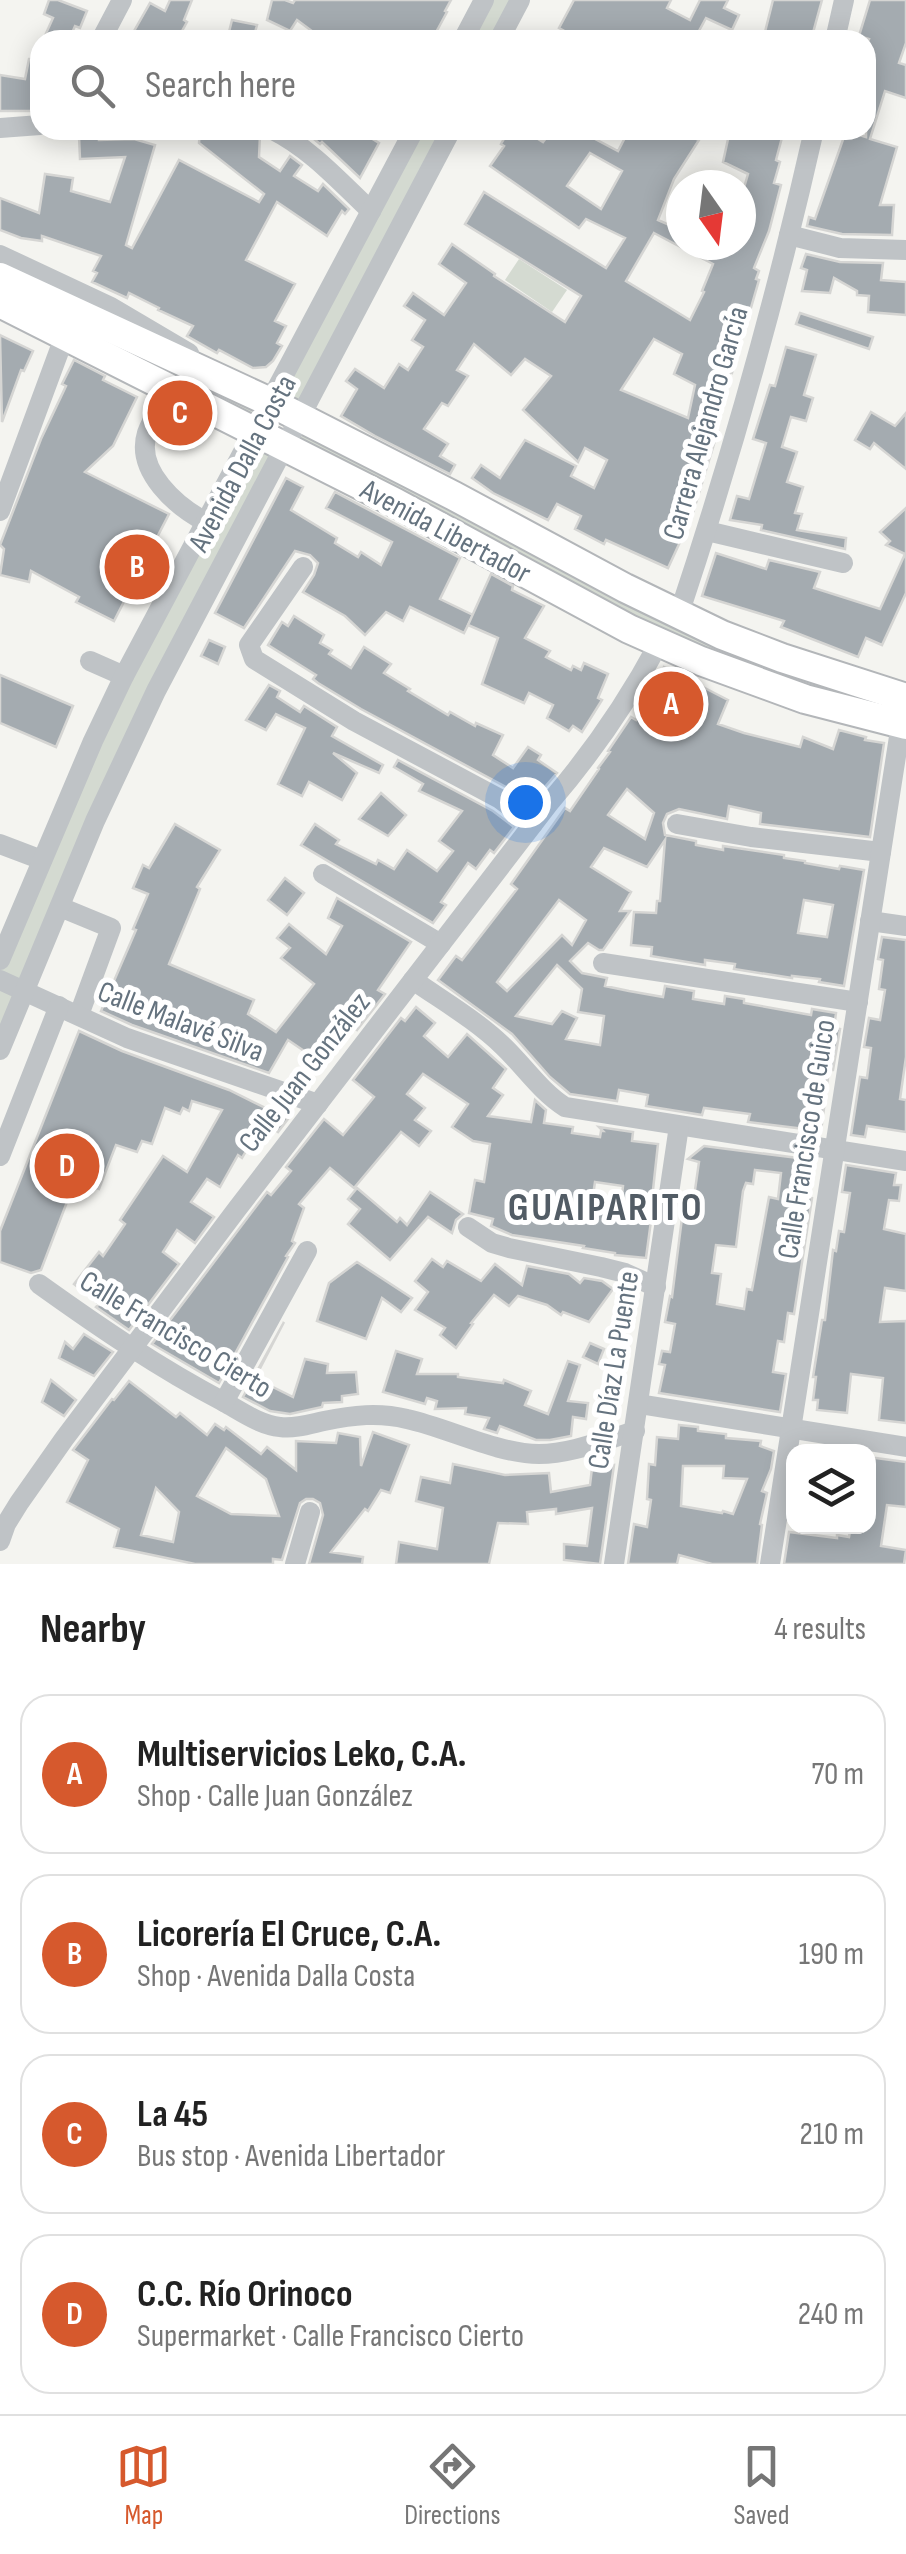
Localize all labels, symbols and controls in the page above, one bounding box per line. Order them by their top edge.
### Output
search box [30,30,876,140]
icon: search [65,58,120,113]
text: Search here [145,63,296,108]
north arrow [666,170,756,260]
street label: Carrera Alejandro García [655,302,756,544]
street label: Avenida Dalla Costa [180,369,304,557]
pin: C [148,376,212,450]
street label: Avenida Libertador [353,472,537,592]
pin: B [104,530,170,604]
pin: A [638,666,704,742]
your location [500,777,551,828]
street label: Calle Malavé Silva [93,974,269,1070]
street label: Calle Juan González [231,986,378,1160]
street label: Calle Francisco de Guico [770,1017,844,1261]
pin: D [34,1128,100,1204]
district label: GUAIPARITO [508,1184,704,1232]
street label: Calle Francisco Cierto [73,1263,278,1406]
street label: Calle Díaz La Puente [581,1269,647,1472]
map controls [786,1444,876,1534]
button: layers [786,1444,876,1534]
text: Nearby [40,1604,146,1655]
text: 4 results [774,1610,866,1649]
text: Multiservicios Leko, C.A. [137,1732,466,1777]
text: A [67,1755,82,1794]
text: 70 m [811,1755,864,1794]
text: Shop · Calle Juan González [137,1777,413,1816]
text: Licorería El Cruce, C.A. [137,1912,441,1957]
text: B [67,1935,82,1974]
text: 190 m [799,1935,864,1974]
text: Shop · Avenida Dalla Costa [137,1957,415,1996]
text: La 45 [137,2092,208,2137]
text: C [66,2115,83,2154]
text: 210 m [800,2115,864,2154]
text: Bus stop · Avenida Libertador [137,2137,445,2176]
text: C.C. Río Orinoco [137,2272,353,2317]
text: D [66,2295,83,2334]
text: 240 m [798,2295,864,2334]
text: Supermarket · Calle Francisco Cierto [137,2317,524,2356]
tab: Map [116,2439,171,2532]
tab: Directions [404,2439,501,2532]
tab: Saved [733,2439,790,2532]

